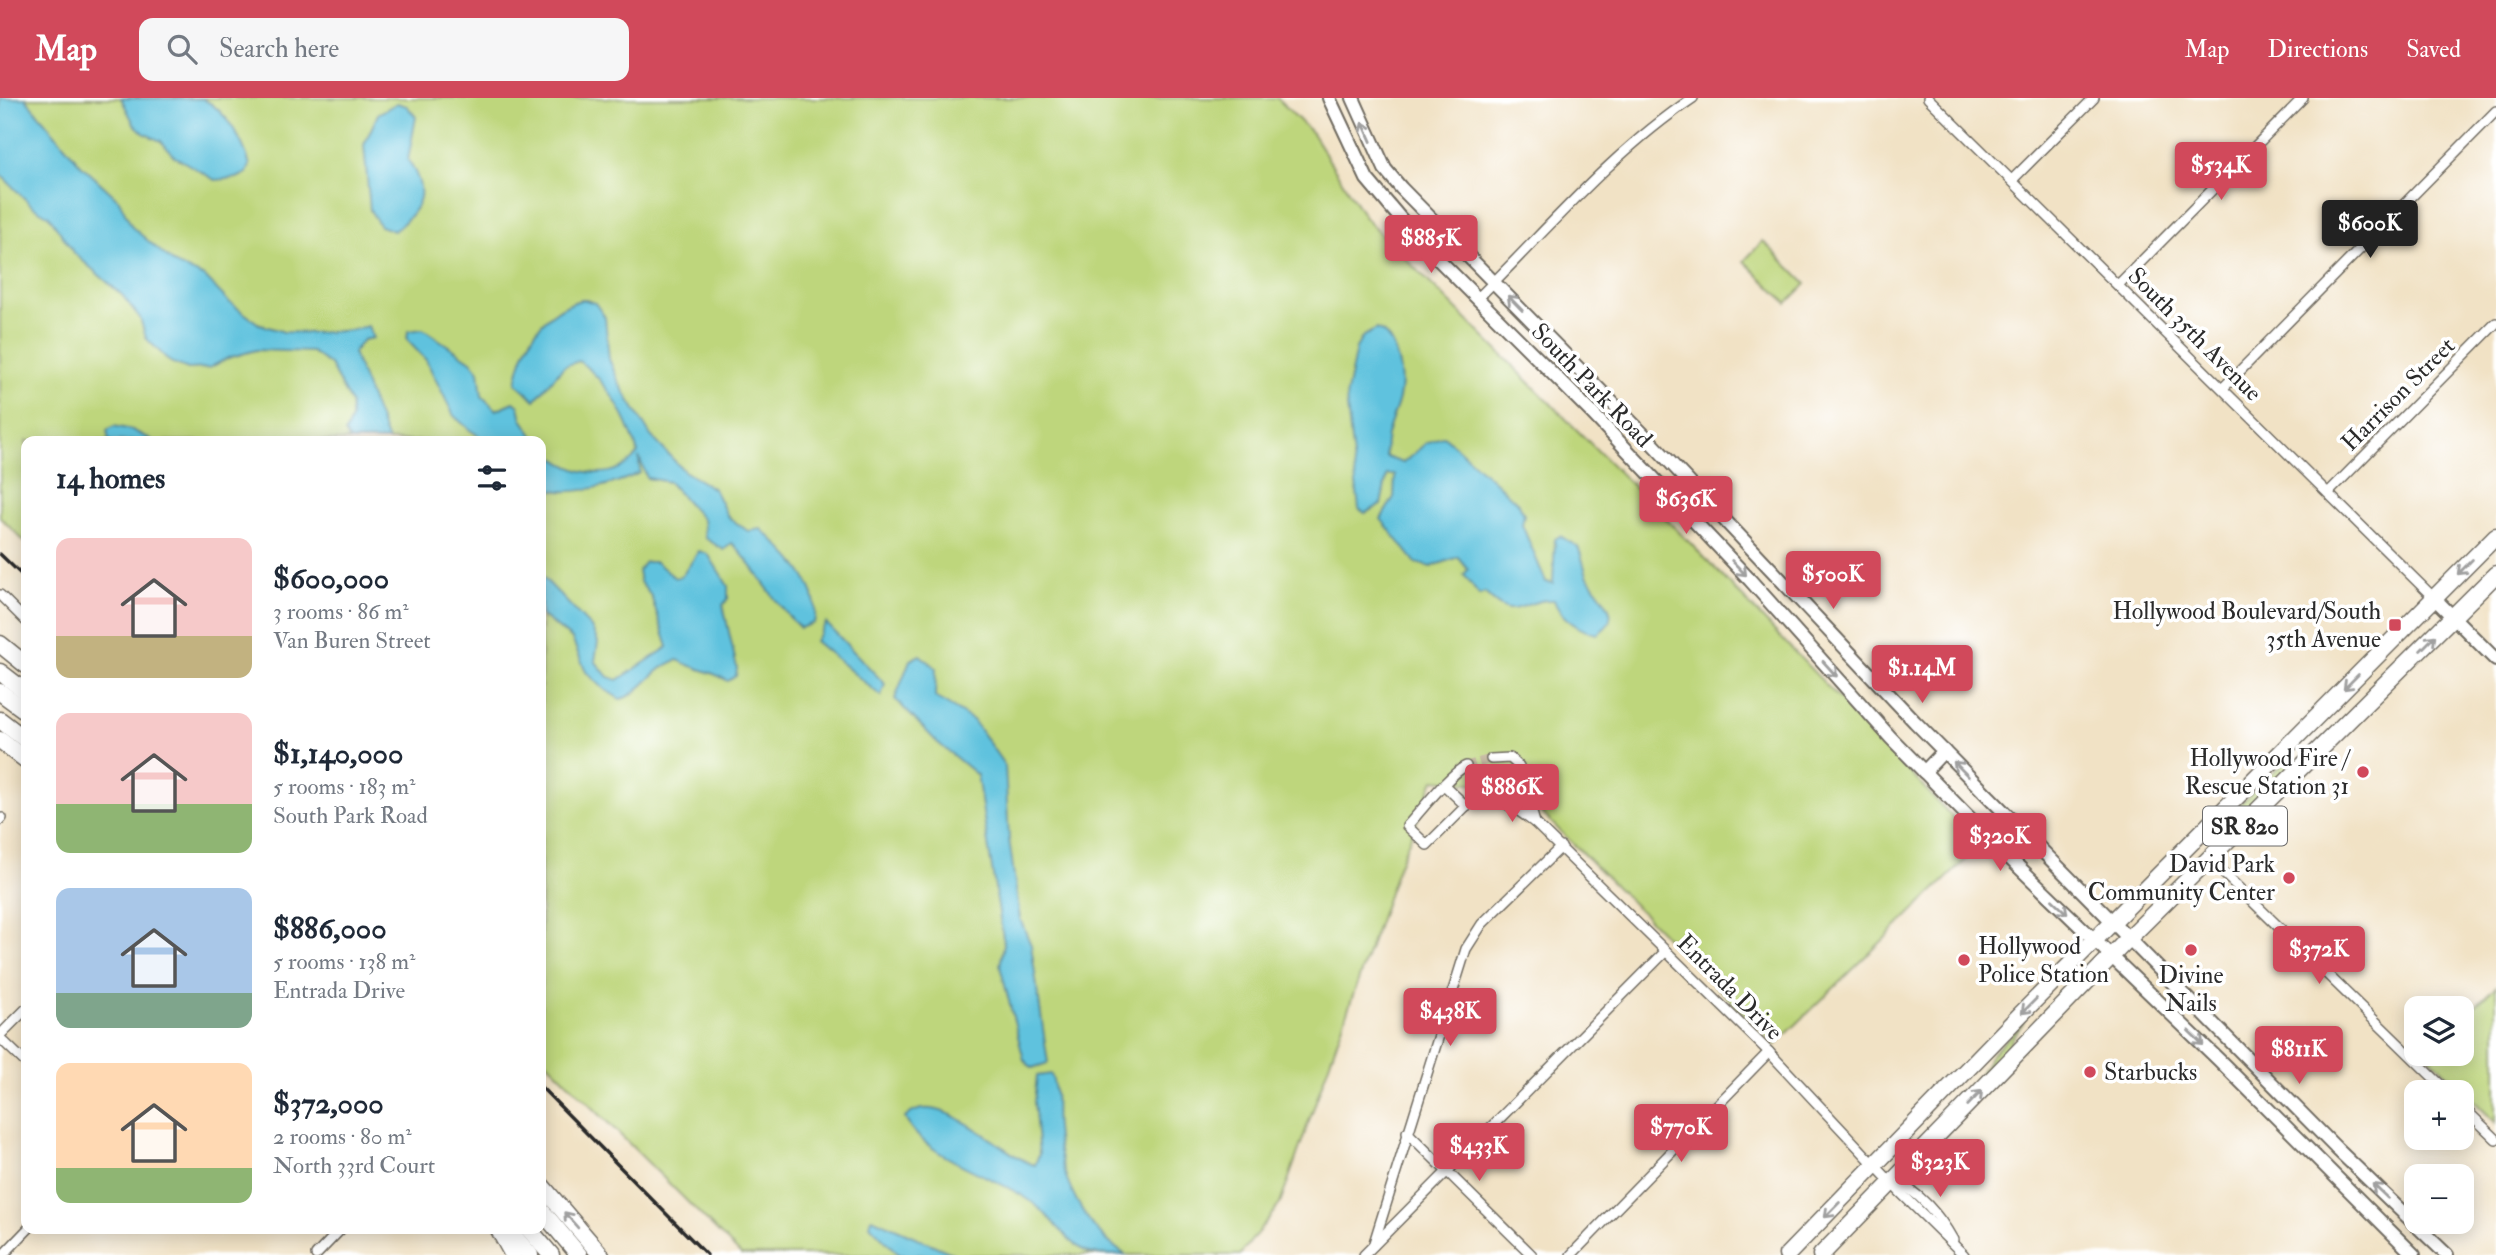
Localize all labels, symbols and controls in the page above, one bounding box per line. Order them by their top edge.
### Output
search box [139,18,629,81]
text: Map [35,29,97,70]
icon: search [163,30,201,68]
text: Search here [219,33,339,65]
text: Map [2184,34,2229,65]
text: Directions [2267,34,2368,65]
text: Saved [2406,34,2461,65]
one-way arrow [1360,122,1373,143]
pin: $534K [2172,142,2270,202]
text: $534K [2191,150,2251,179]
pin: $600K [2321,200,2419,260]
text: $600K [2338,208,2402,237]
pin: $885K [1382,216,1480,275]
text: $885K [1401,223,1461,252]
street label: South 35th Avenue [2121,261,2268,408]
one-way arrow [1506,294,1523,311]
street label: South Park Road [1524,316,1659,454]
street label: Harrison Street [2335,331,2462,458]
icon: filters [473,459,511,497]
text: 14 homes [56,460,165,497]
pin: $636K [1637,476,1735,536]
text: $636K [1655,484,1717,513]
pin: $500K [1784,552,1882,611]
one-way arrow [2457,558,2474,575]
one-way arrow [1730,559,1747,576]
text: $500K [1802,559,1864,588]
text: $600,000 [273,560,389,597]
icon: home [112,566,196,650]
place label: Hollywood Boulevard/South 35th Avenue [2112,596,2381,655]
text: 3 rooms · 86 m² [273,597,409,626]
marker: Hollywood Boulevard/South 35th Avenue [2387,617,2403,633]
text: Van Buren Street [273,626,431,655]
one-way arrow [2419,635,2436,652]
pin: $1.14M [1865,646,1979,705]
text: $1.14M [1888,653,1956,682]
one-way arrow [1822,660,1838,678]
one-way arrow [2343,673,2360,690]
text: $1,140,000 [273,735,403,772]
icon: home [112,741,196,825]
place label: Hollywood Fire / Rescue Station 31 [2185,743,2352,802]
one-way arrow [1953,761,1970,778]
pin: $886K [1463,764,1561,824]
marker: Hollywood Fire / Rescue Station 31 [2355,764,2371,780]
text: 5 rooms · 183 m² [273,772,416,801]
text: $886K [1481,772,1543,801]
text: South Park Road [273,801,428,830]
road number: SR 820 [2203,806,2287,846]
pin: $320K [1951,814,2049,873]
text: $320K [1969,821,2031,850]
place label: David Park Community Center [2088,849,2275,908]
marker: David Park Community Center [2281,870,2297,886]
one-way arrow [2052,899,2069,916]
text: $886,000 [273,910,387,947]
icon: home [112,916,196,1000]
pin: $372K [2270,926,2368,986]
street label: Entrada Drive [1670,928,1789,1047]
place label: Hollywood Police Station [1978,931,2109,990]
text: $372K [2289,934,2349,963]
marker: Divine Nails [2183,942,2199,958]
text: 5 rooms · 138 m² [273,947,416,976]
marker: Hollywood Police Station [1956,952,1972,968]
place label: Divine Nails [2159,960,2223,1019]
text: Entrada Drive [273,976,405,1005]
pin: $438K [1401,988,1499,1048]
text: $438K [1419,996,1481,1025]
map controls [2404,996,2474,1234]
button: layers [2404,996,2474,1066]
one-way arrow [2021,997,2038,1014]
pin: $811K [2250,1026,2348,1086]
one-way arrow [2187,1029,2204,1046]
text: $811K [2271,1034,2327,1063]
place label: Starbucks [2104,1057,2197,1088]
marker: Starbucks [2082,1064,2098,1080]
button: + [2404,1080,2474,1150]
text: $372,000 [273,1085,384,1122]
one-way arrow [1967,1089,1984,1106]
icon: home [112,1091,196,1175]
pin: $770K [1632,1104,1730,1164]
text: $770K [1650,1112,1712,1141]
text: 2 rooms · 80 m² [273,1122,412,1151]
pin: $433K [1430,1124,1528,1183]
text: $433K [1449,1131,1509,1160]
pin: $323K [1891,1140,1989,1199]
text: $323K [1911,1147,1969,1176]
text: North 33rd Court [273,1151,435,1180]
button: − [2404,1164,2474,1234]
one-way arrow [2372,1182,2389,1199]
one-way arrow [1823,1201,1840,1218]
one-way arrow [563,1211,579,1229]

